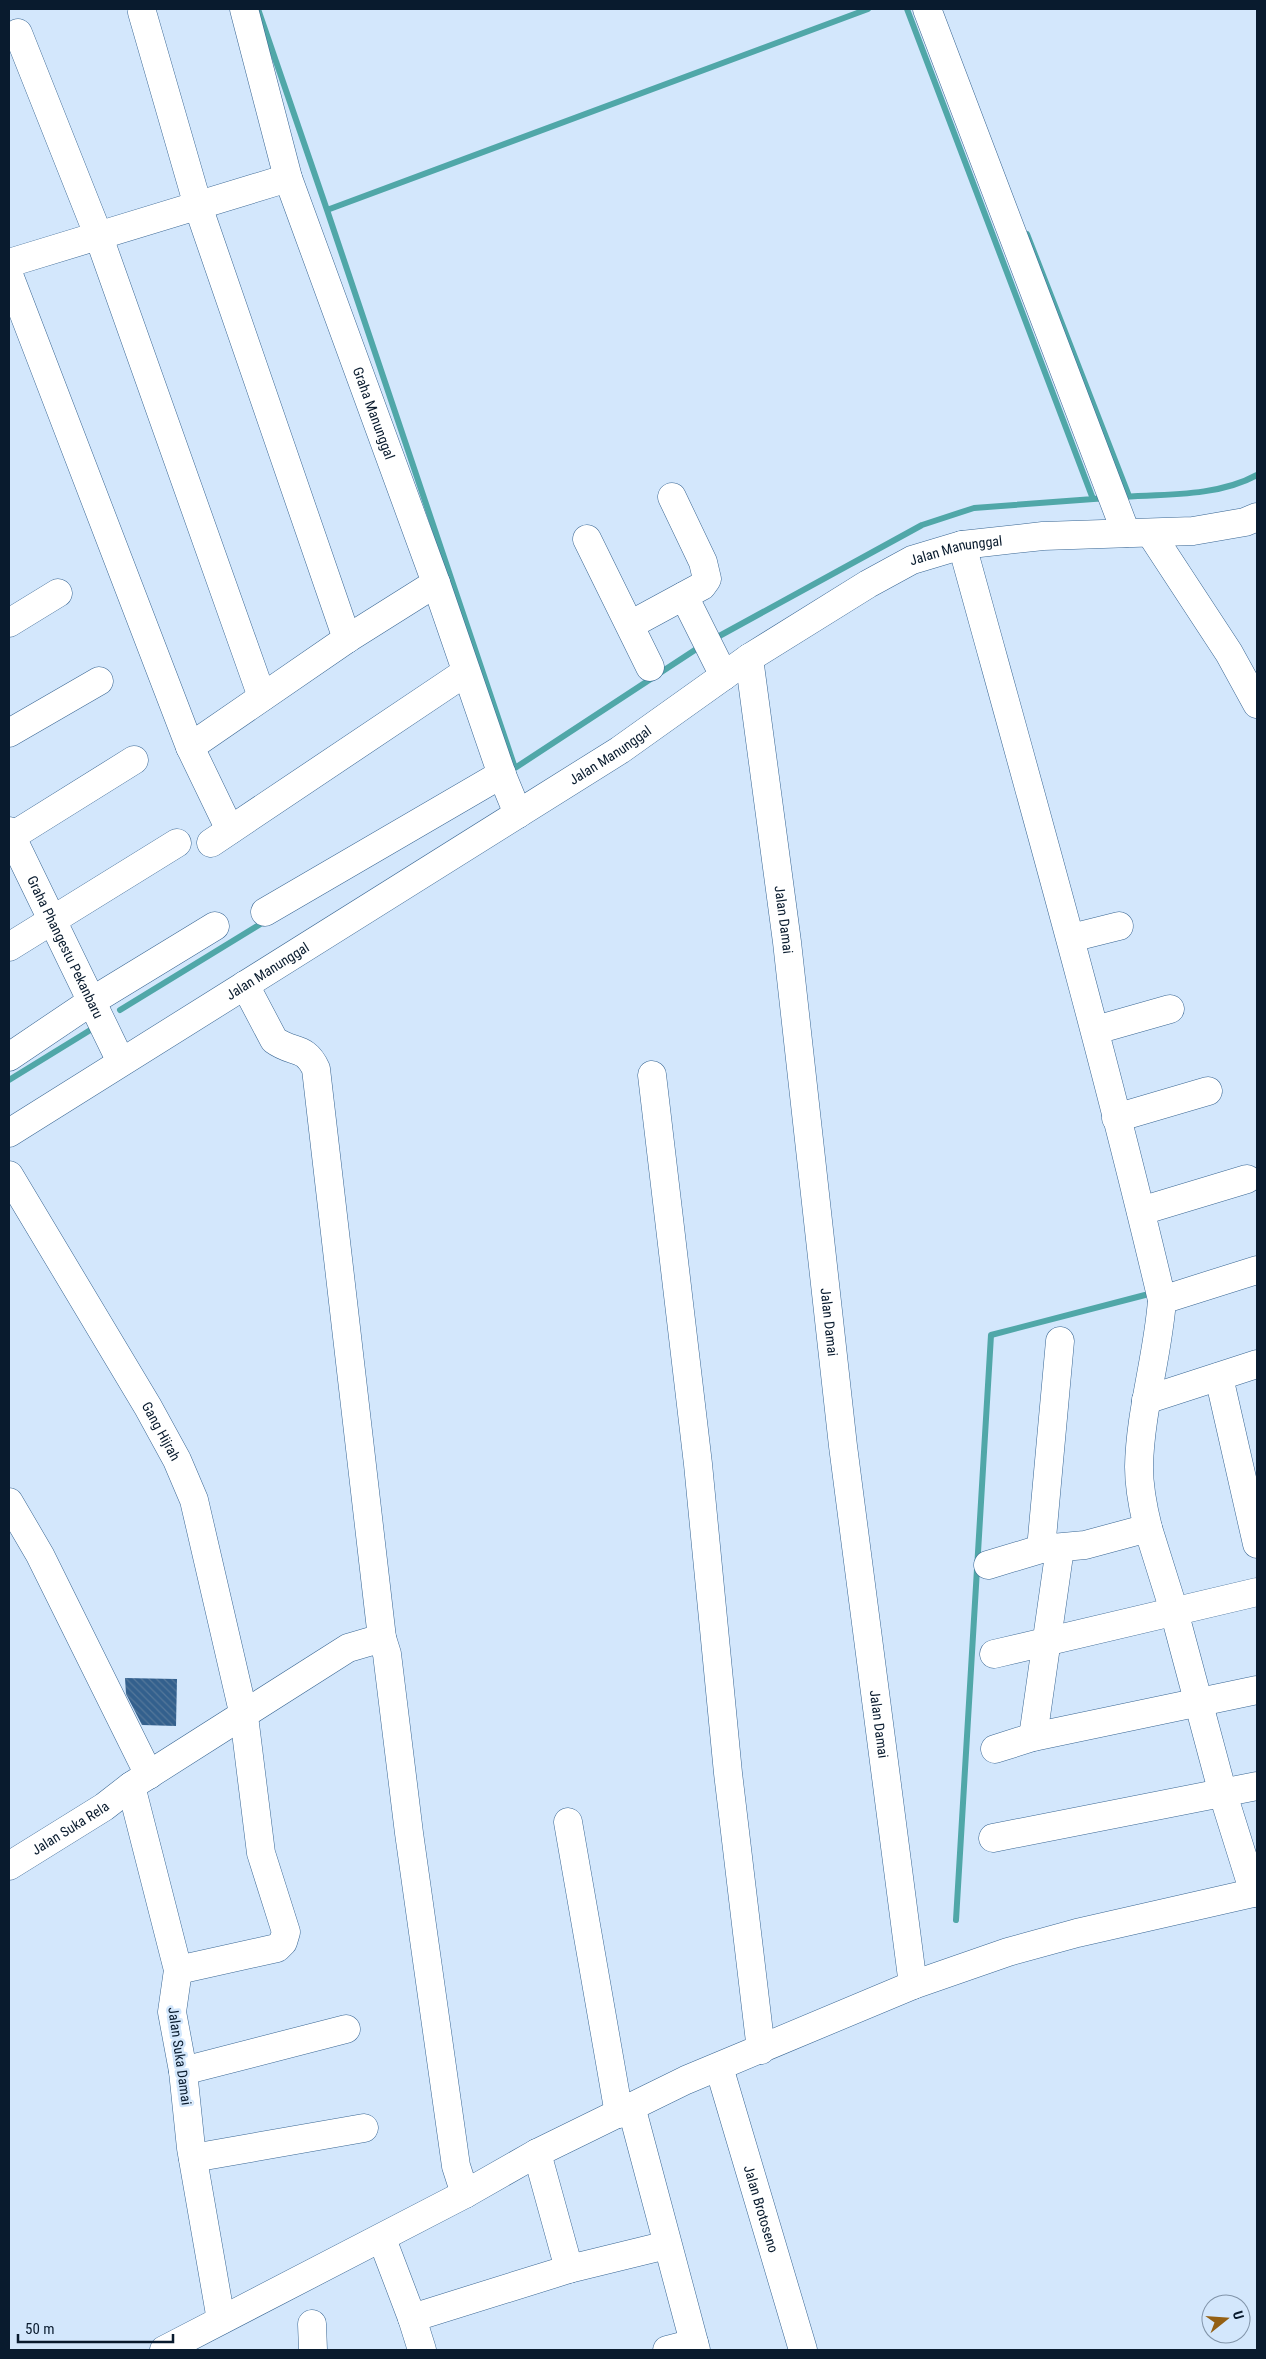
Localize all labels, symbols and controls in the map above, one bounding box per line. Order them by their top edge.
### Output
street label: Graha Manunggal [350,365,398,462]
street label: Jalan Manunggal [908,533,1003,568]
street label: Jalan Manunggal [566,722,654,788]
street label: Graha Phangestu Pekanbaru [24,873,107,1021]
street label: Jalan Damai [772,885,796,955]
street label: Jalan Manunggal [223,939,312,1003]
street label: Jalan Damai [817,1287,841,1357]
street label: Gang Hijrah [139,1399,184,1463]
street label: Jalan Damai [867,1689,891,1759]
street label: Jalan Suka Rela [29,1798,112,1858]
street label: Jalan Suka Damai [165,2006,195,2106]
street label: Jalan Brotoseno [741,2163,782,2254]
north arrow [1201,2294,1251,2344]
text: U [1230,2309,1247,2321]
scale bar [18,2312,172,2344]
text: 50 m [25,2320,55,2338]

